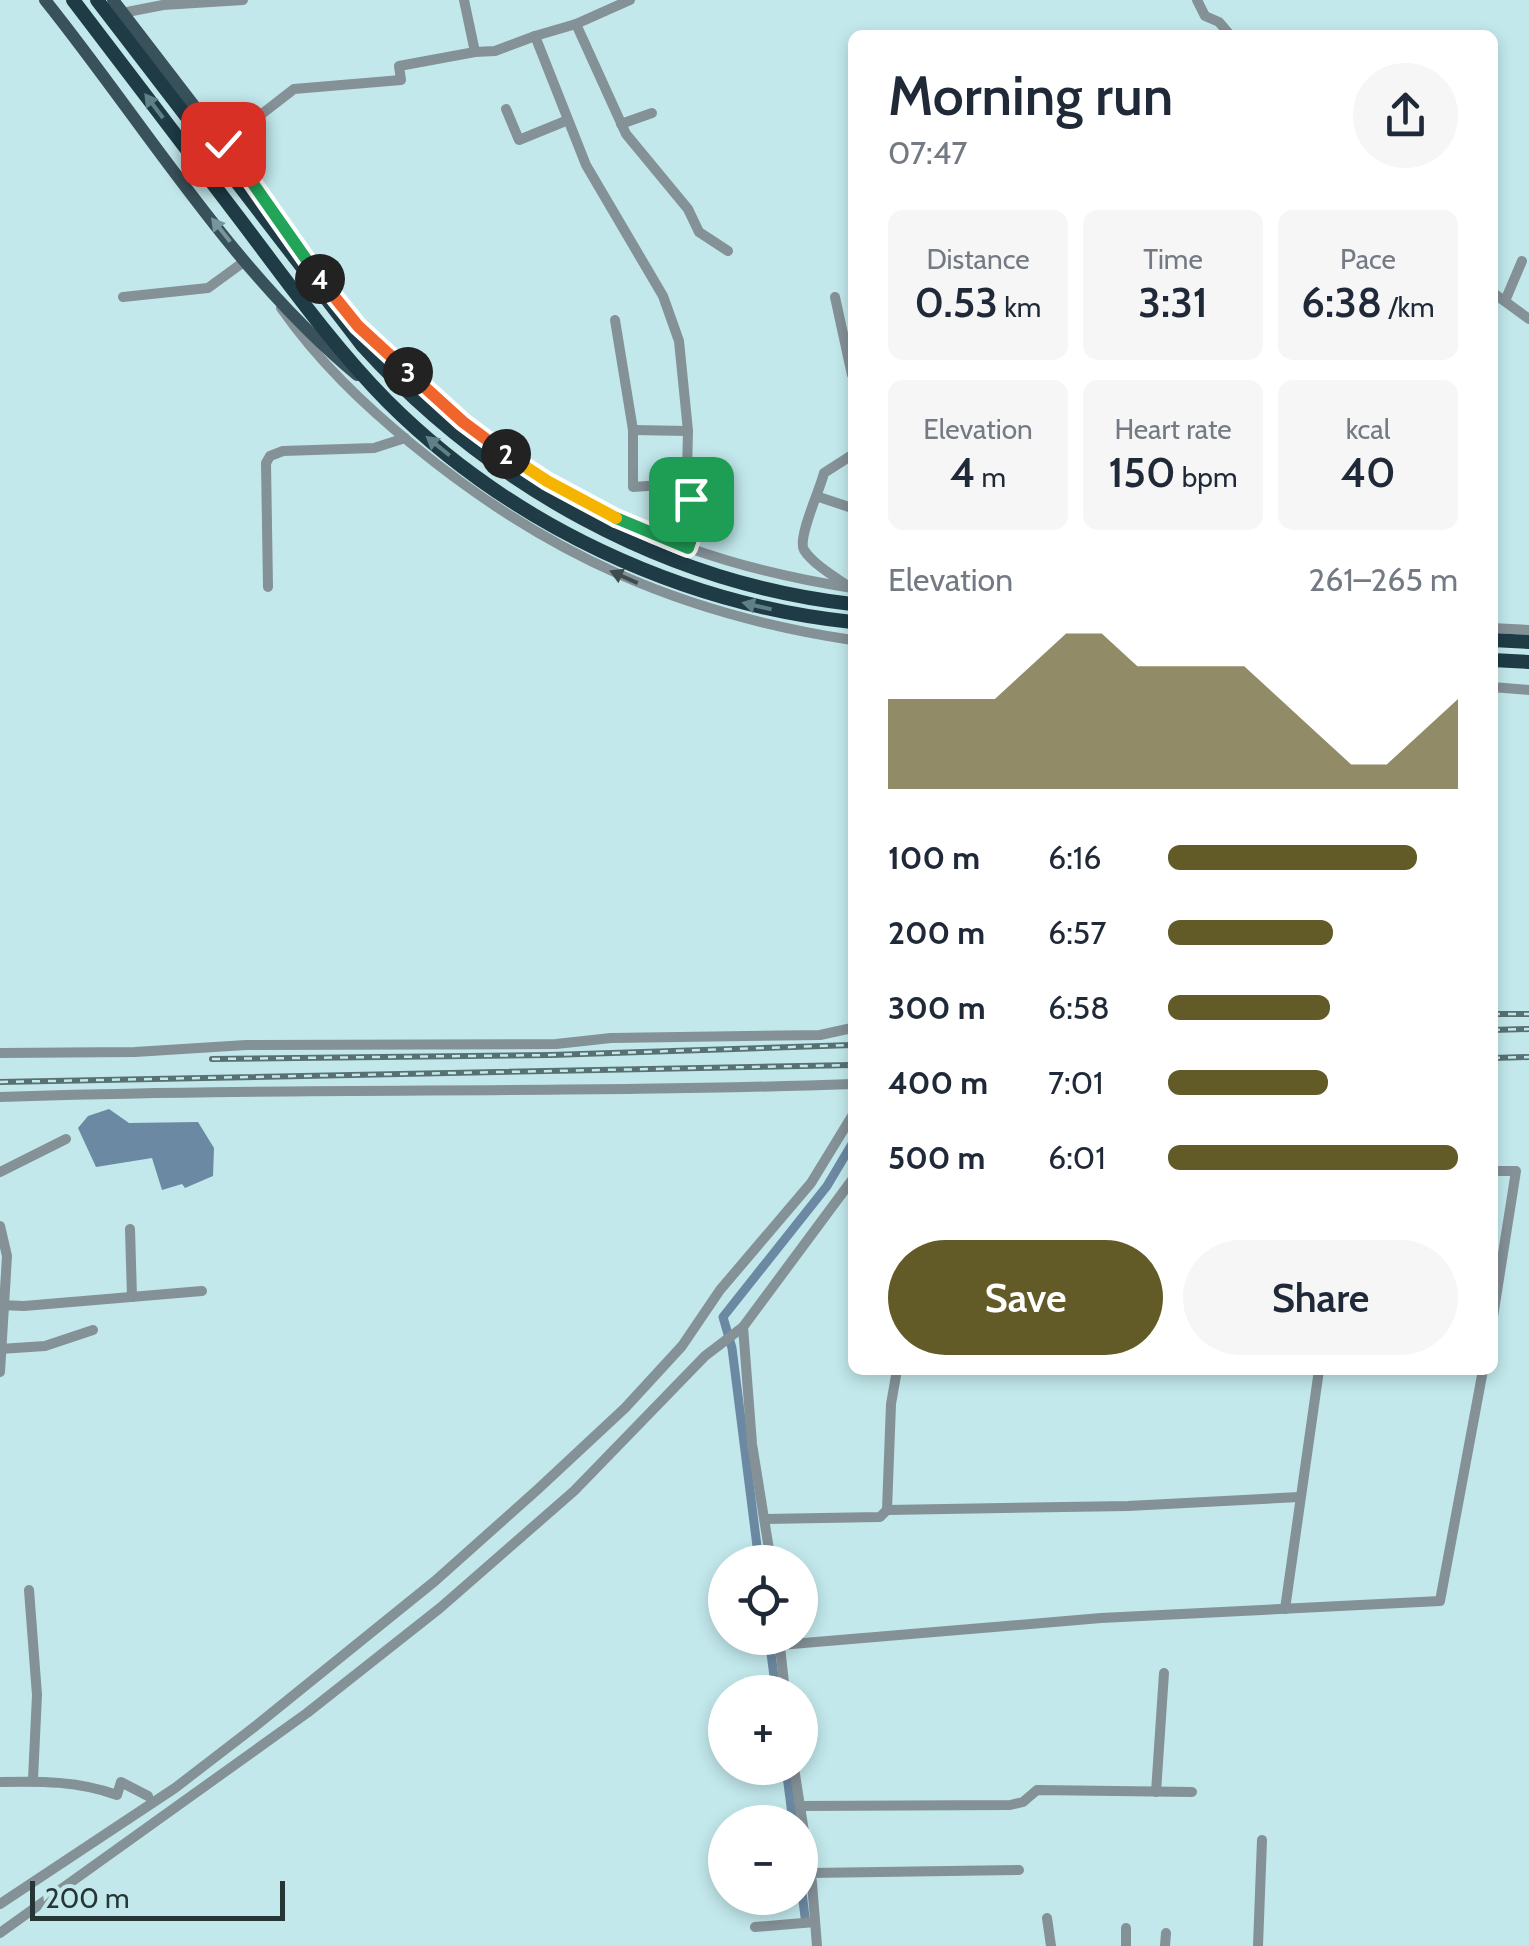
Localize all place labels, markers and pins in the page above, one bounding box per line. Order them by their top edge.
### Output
pin [181,102,266,187]
pin: 4 [295,254,345,304]
pin: 3 [383,347,433,397]
pin: 2 [481,429,531,479]
pin [649,457,734,542]

